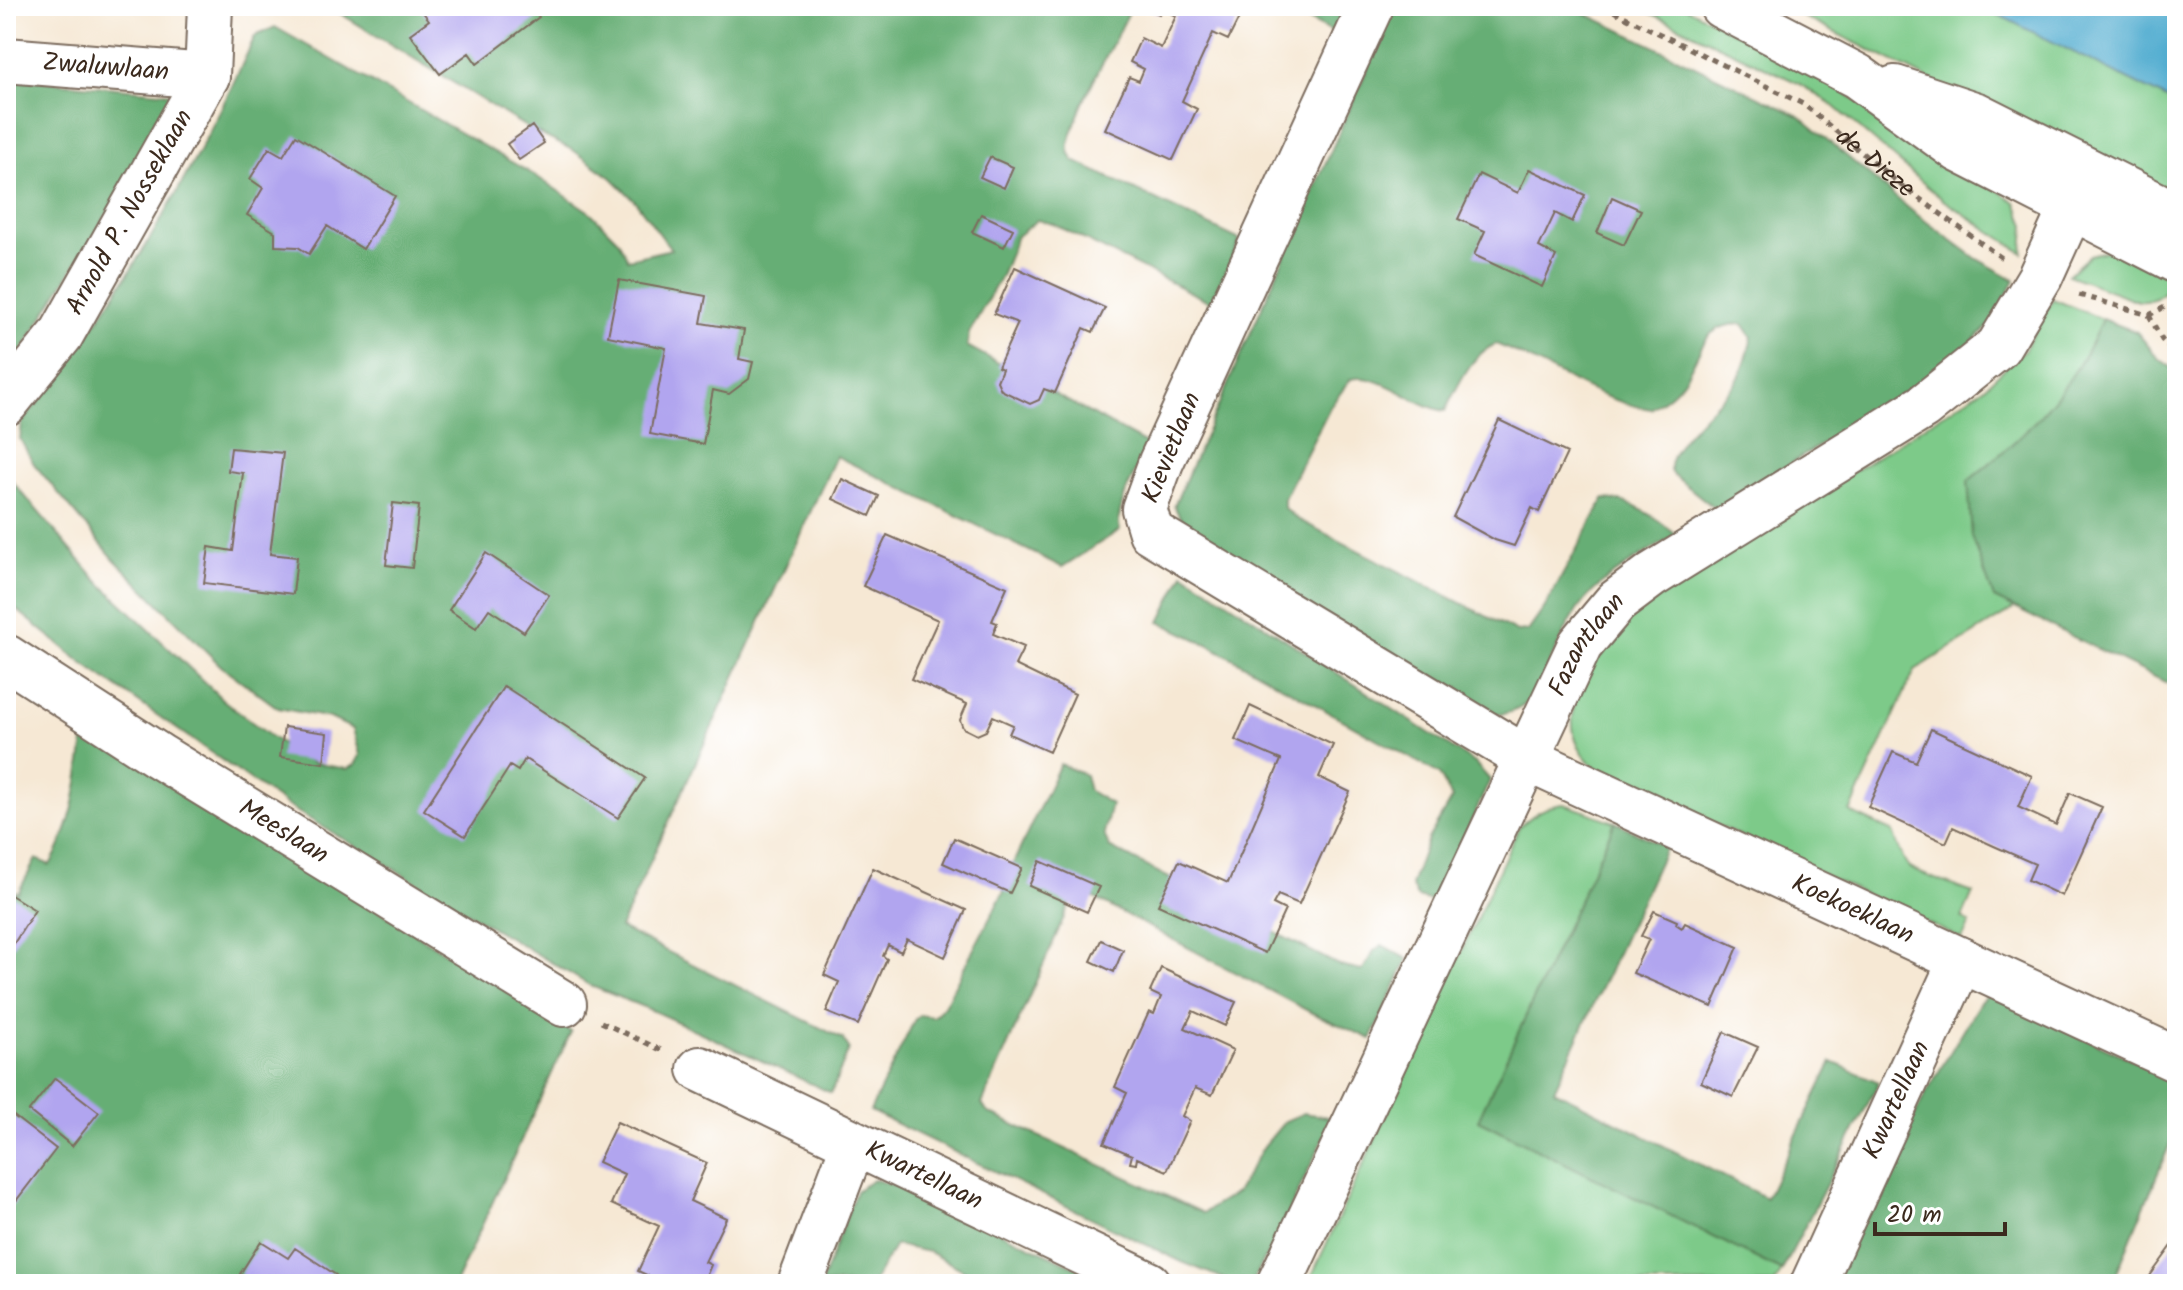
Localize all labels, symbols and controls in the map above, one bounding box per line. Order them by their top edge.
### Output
street label: Zwaluwlaan [41,42,171,94]
street label: Arnold P. Nosseklaan [55,102,205,323]
street label: de Dieze [1826,118,1924,210]
street label: Kievietlaan [1131,386,1213,510]
street label: Fazantlaan [1537,583,1636,704]
street label: Meeslaan [230,788,337,876]
street label: Koekoeklaan [1784,863,1921,956]
street label: Kwartellaan [1852,1034,1942,1167]
street label: Kwartellaan [858,1130,990,1222]
scale bar [1875,1186,2005,1236]
text: 20 m [1887,1196,1942,1235]

